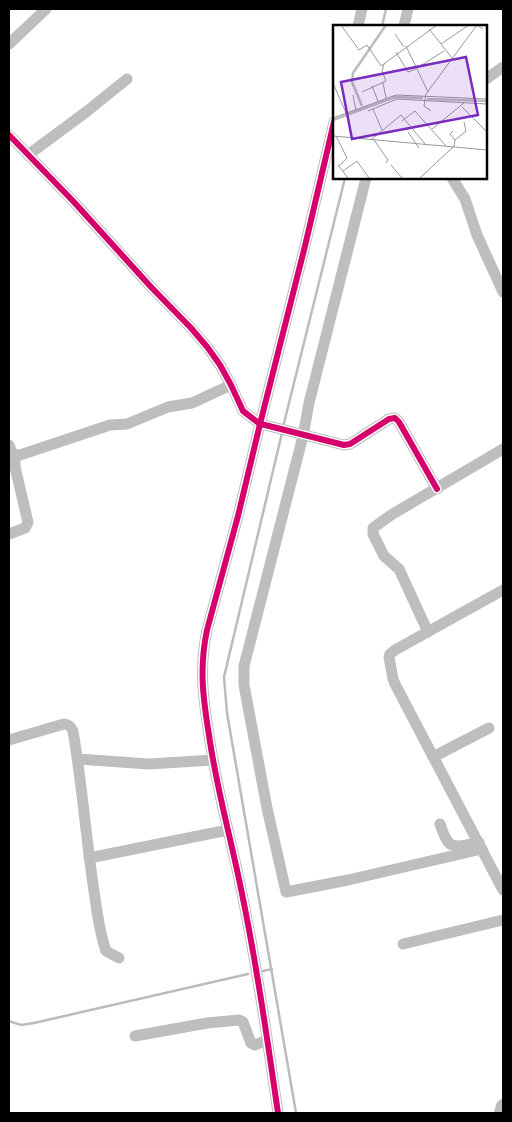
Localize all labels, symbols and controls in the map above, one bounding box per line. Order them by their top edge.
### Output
inset map [333,25,487,179]

